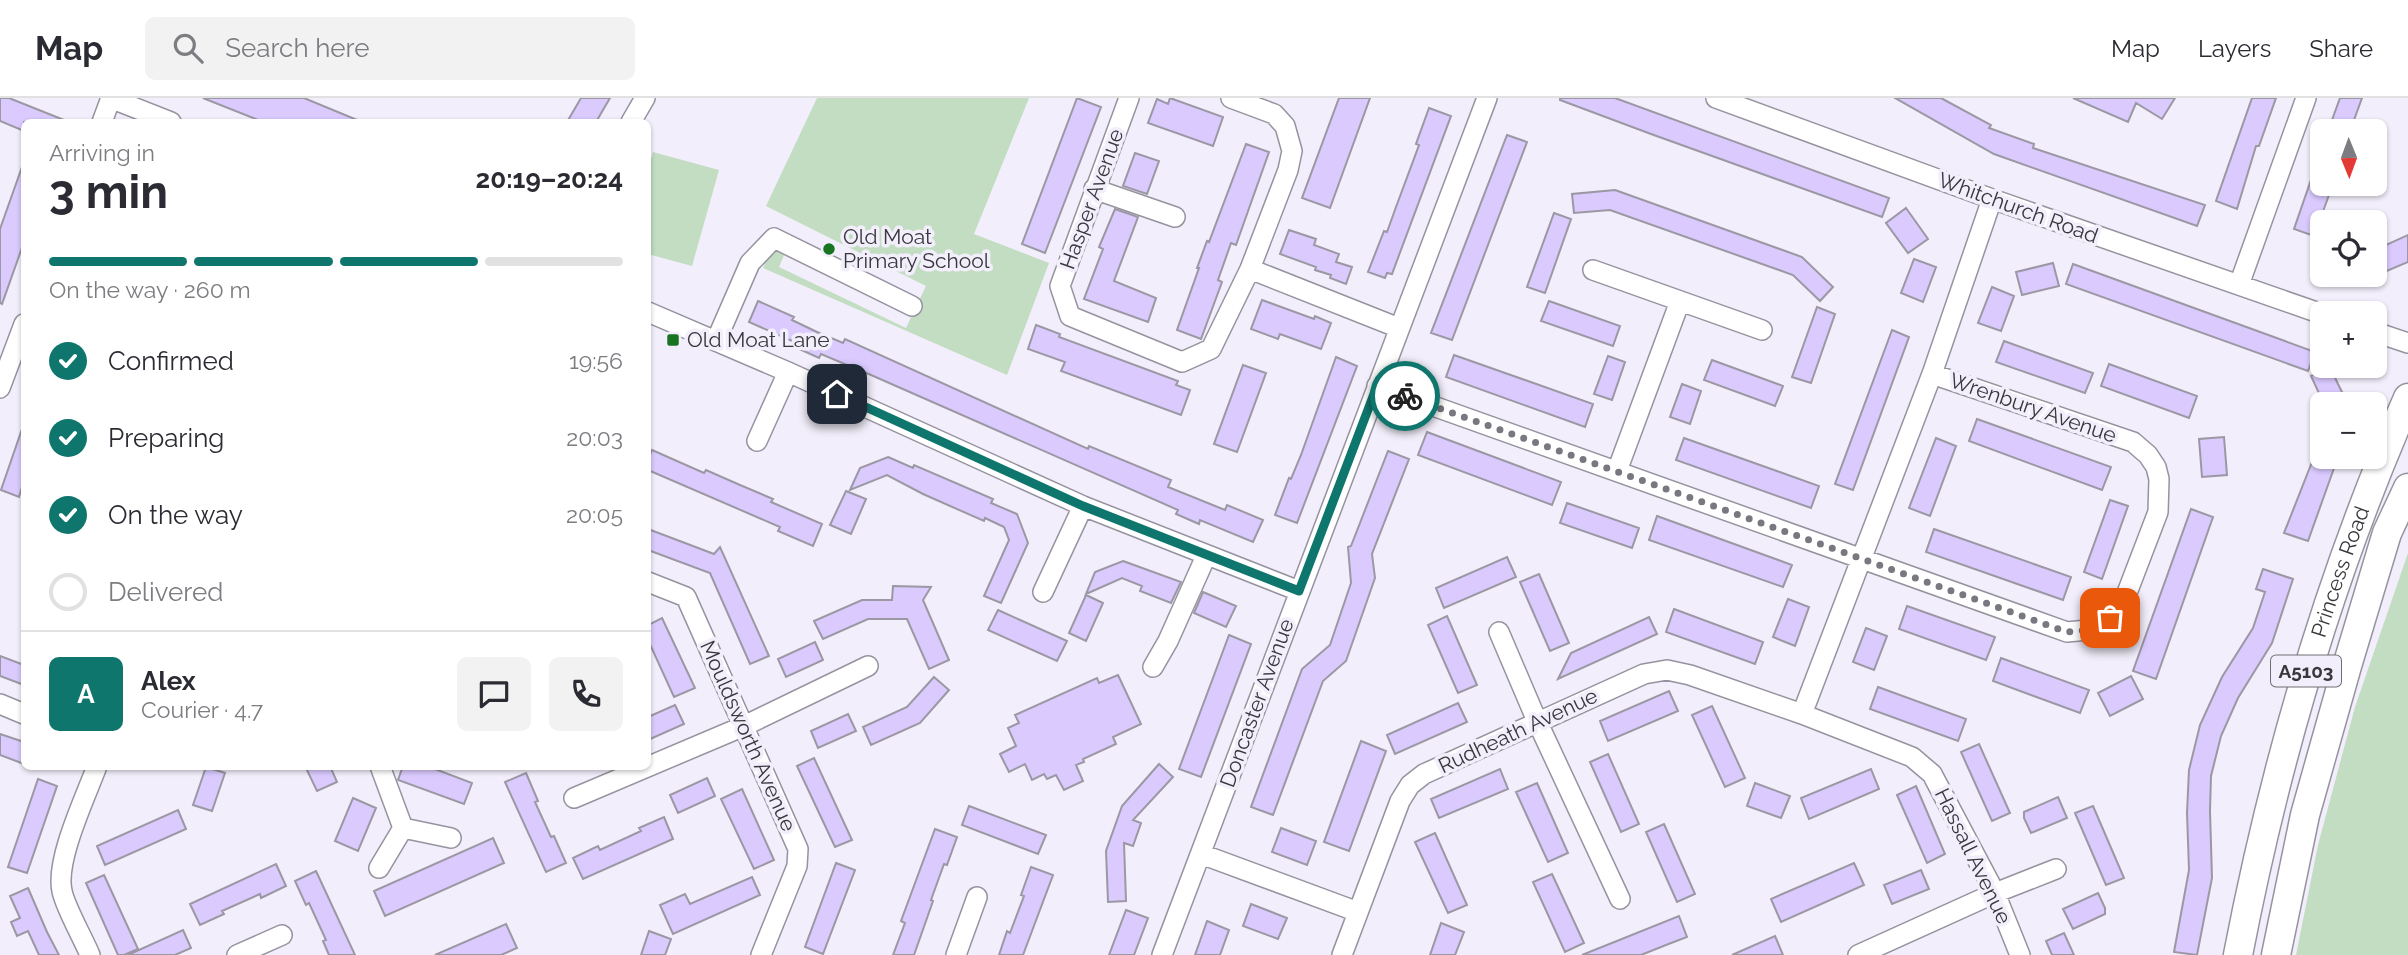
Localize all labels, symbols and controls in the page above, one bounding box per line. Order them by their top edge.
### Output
search box [145,17,635,80]
text: Map [35,29,103,68]
icon: search [169,29,207,67]
text: Search here [225,33,370,63]
text: Map [2111,34,2160,63]
text: Layers [2198,34,2271,63]
text: Share [2309,34,2373,63]
north arrow [2310,119,2387,196]
map controls [2310,119,2387,469]
street label: Hasper Avenue [1055,125,1129,272]
text: Arriving in [49,139,155,166]
text: 20:19–20:24 [476,164,623,194]
text: 3 min [49,165,168,219]
street label: Whitchurch Road [1935,167,2102,248]
button: locate [2310,210,2387,287]
place label: Old Moat Primary School [843,224,990,273]
marker: Old Moat Primary School [821,241,837,257]
text: On the way · 260 m [49,276,251,303]
button: + [2310,301,2387,378]
place label: Old Moat Lane [687,327,830,352]
marker: Old Moat Lane [665,332,681,348]
icon: check [49,342,87,380]
text: Confirmed [108,346,234,376]
text: 19:56 [569,347,623,374]
courier [1370,361,1440,431]
pin [807,364,867,424]
street label: Wrenbury Avenue [1946,367,2120,448]
icon: home [818,375,856,413]
icon: bike [1386,377,1424,415]
button: − [2310,392,2387,469]
icon: check [49,419,87,457]
text: Preparing [108,423,224,453]
text: 20:03 [566,424,623,451]
icon: check [49,496,87,534]
text: On the way [108,500,243,530]
text: 20:05 [566,501,623,528]
street label: Princess Road [2306,503,2374,640]
text: Delivered [108,577,223,607]
pin [2080,588,2140,648]
icon: bag [2091,599,2129,637]
street label: Doncaster Avenue [1214,615,1299,790]
street label: Mouldsworth Avenue [695,637,802,835]
road number: A5103 [2271,656,2341,686]
button: chat [457,657,531,731]
button: phone [549,657,623,731]
text: Alex [141,666,196,696]
text: A [77,679,95,709]
street label: Rudheath Avenue [1434,683,1601,778]
text: Courier · 4.7 [141,696,263,723]
street label: Hassall Avenue [1930,784,2017,928]

